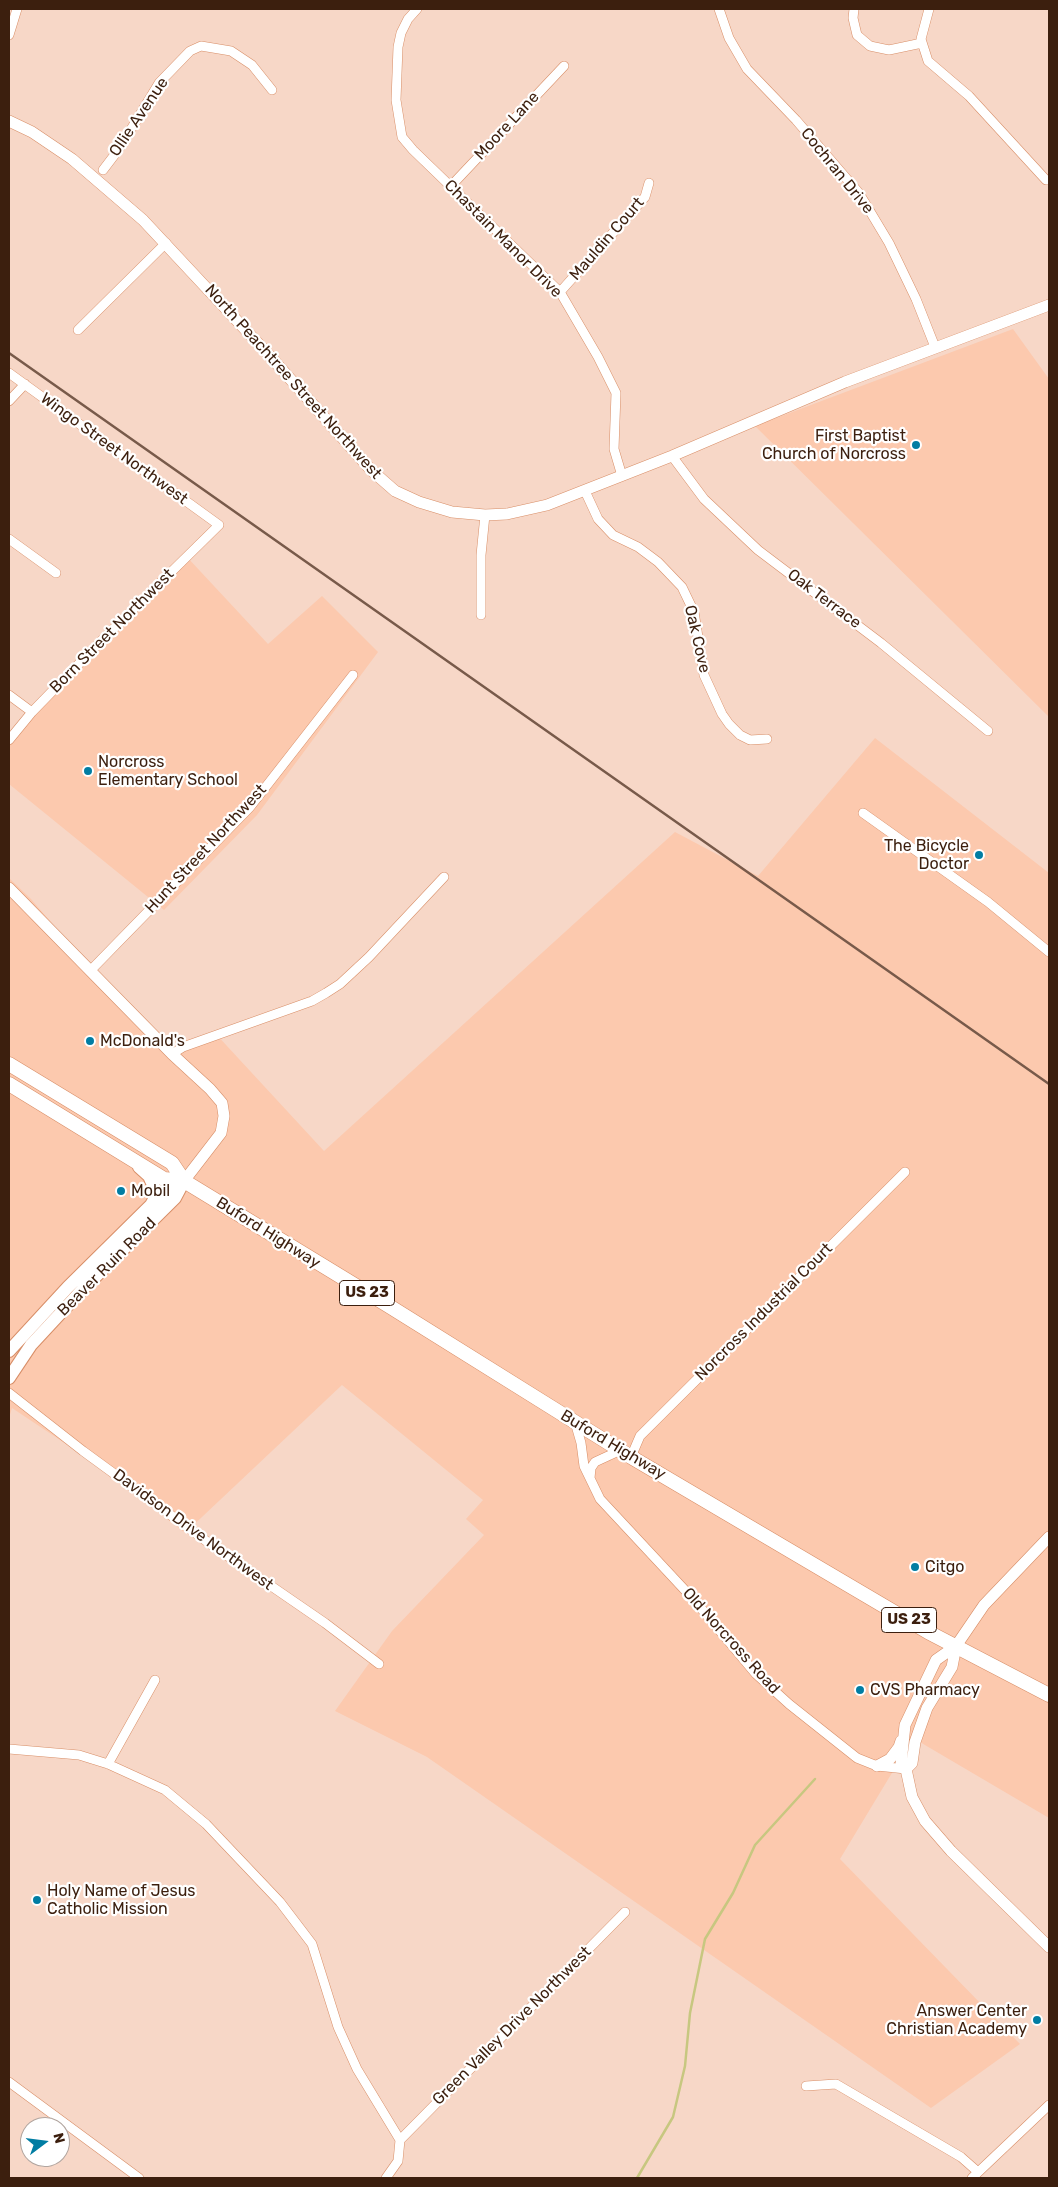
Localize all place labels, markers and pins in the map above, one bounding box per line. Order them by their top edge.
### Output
place label: First Baptist Church of Norcross [762,426,906,464]
marker: First Baptist Church of Norcross [910,439,922,451]
place label: Norcross Elementary School [98,752,238,790]
marker: Norcross Elementary School [82,765,94,777]
place label: The Bicycle Doctor [884,836,969,874]
marker: The Bicycle Doctor [973,849,985,861]
place label: McDonald's [100,1031,185,1051]
marker: McDonald's [84,1035,96,1047]
place label: Mobil [131,1181,170,1201]
marker: Mobil [115,1185,127,1197]
place label: Citgo [925,1557,965,1577]
marker: Citgo [909,1561,921,1573]
place label: CVS Pharmacy [870,1680,980,1700]
marker: CVS Pharmacy [854,1684,866,1696]
place label: Holy Name of Jesus Catholic Mission [47,1881,196,1919]
marker: Holy Name of Jesus Catholic Mission [31,1894,43,1906]
place label: Answer Center Christian Academy [886,2001,1027,2039]
marker: Answer Center Christian Academy [1031,2014,1043,2026]

